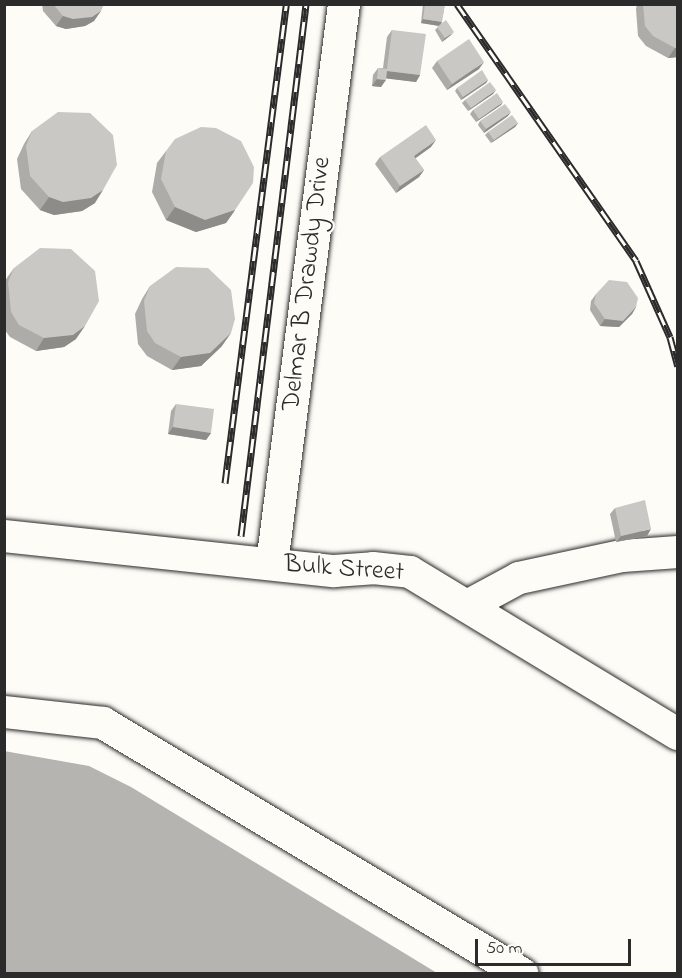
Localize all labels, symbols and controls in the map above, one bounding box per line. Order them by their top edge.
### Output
street label: Delmar B Drawdy Drive [277,155,339,413]
street label: Bulk Street [283,550,405,590]
scale bar [478,927,634,965]
text: 50 m [486,936,523,962]

